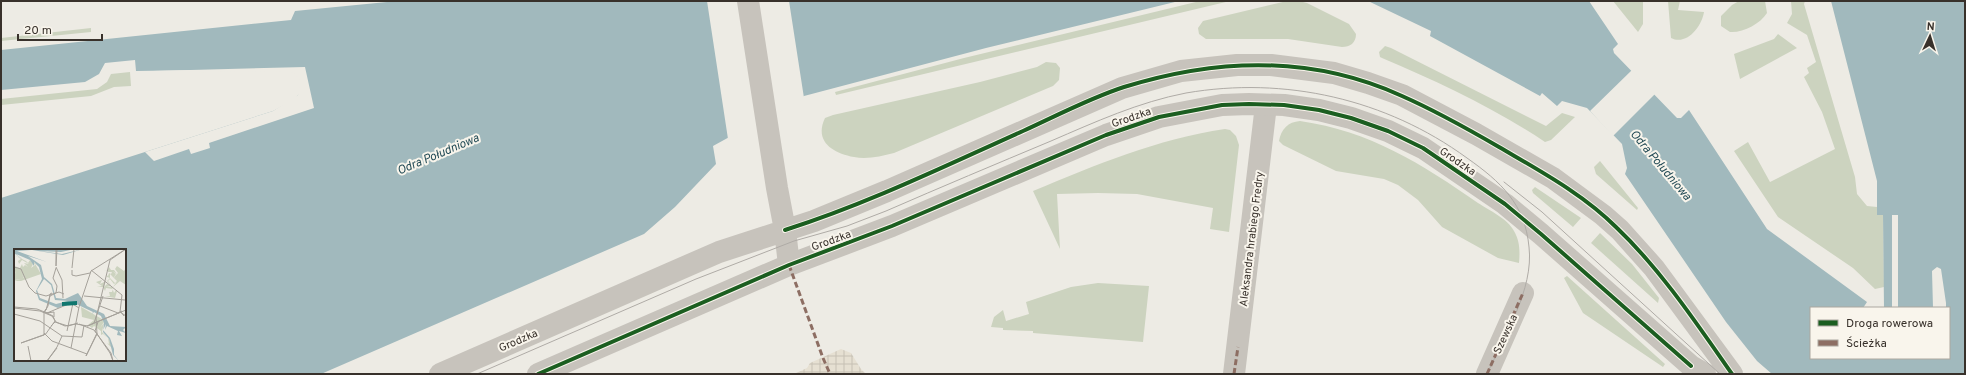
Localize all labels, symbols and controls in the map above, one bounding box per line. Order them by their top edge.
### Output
scale bar [18,16,102,42]
north arrow [1910,16,1950,56]
text: N [1926,20,1935,34]
text: 20 m [24,23,52,39]
street label: Grodzka [1110,105,1153,131]
water label: Odra Południowa [1626,127,1695,205]
water label: Odra Południowa [395,130,482,179]
street label: Grodzka [1437,145,1479,179]
street label: Aleksandra hrabiego Fredry [1237,171,1267,307]
street label: Grodzka [810,227,853,255]
inset map [14,249,126,361]
legend [1810,307,1950,359]
street label: Szewska [1491,312,1521,356]
text: Droga rowerowa [1846,316,1933,332]
street label: Grodzka [497,326,540,355]
text: Ścieżka [1846,336,1887,352]

